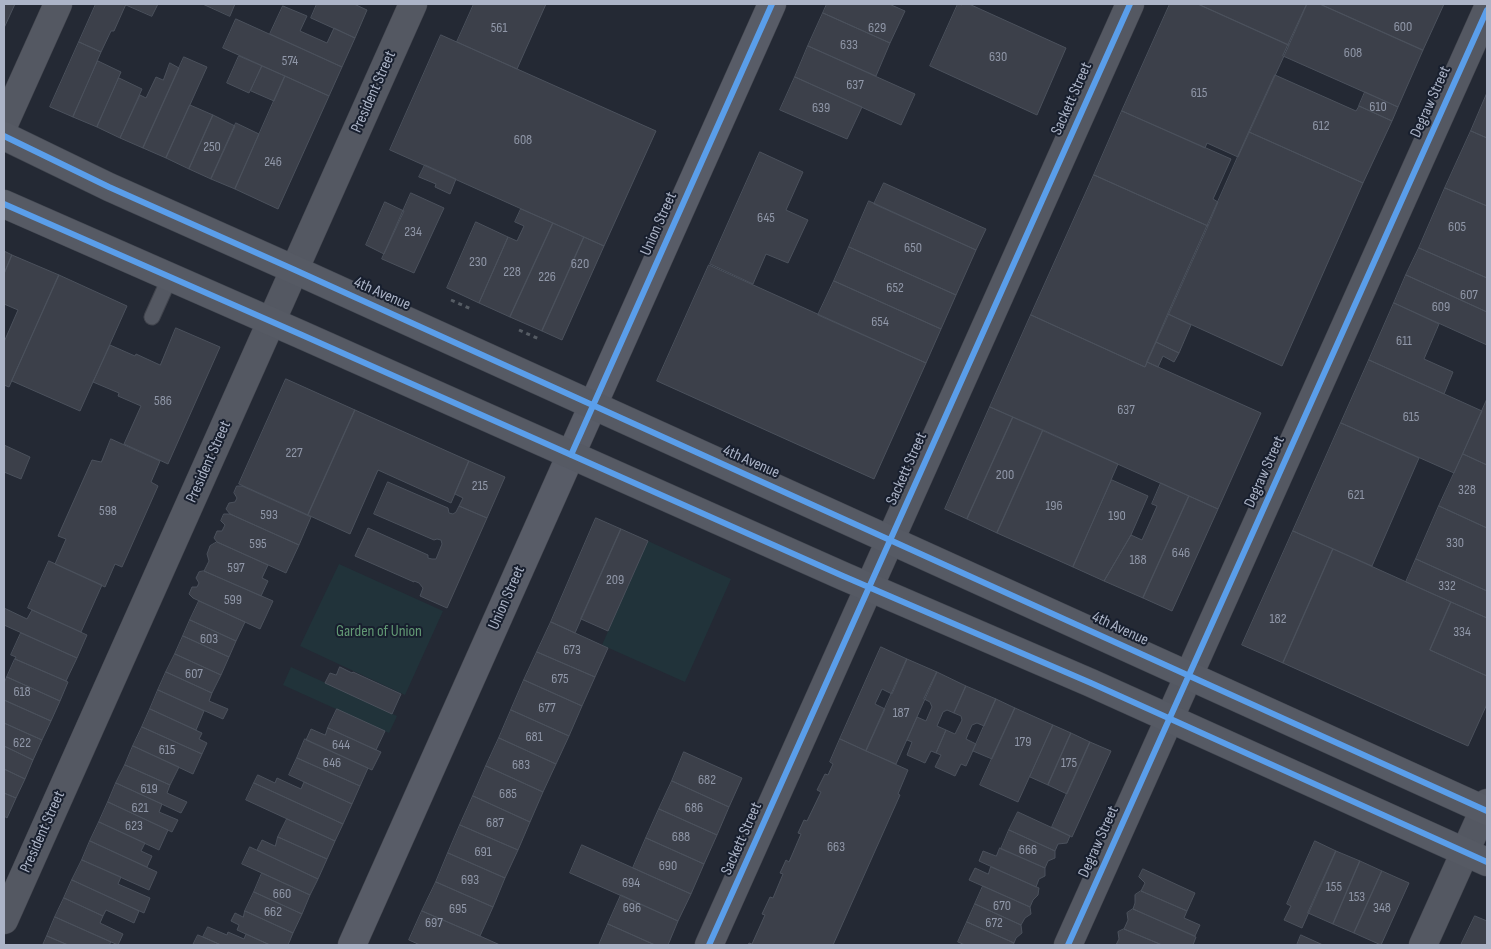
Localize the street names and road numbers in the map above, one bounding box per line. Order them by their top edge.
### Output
street label: President Street [347,48,401,136]
street label: Sackett Street [1047,60,1097,138]
street label: Degraw Street [1407,63,1455,141]
street label: Union Street [636,189,682,259]
street label: 4th Avenue [351,273,413,315]
street label: President Street [182,418,236,506]
street label: Sackett Street [882,430,932,508]
street label: Degraw Street [1241,433,1289,511]
street label: 4th Avenue [720,441,782,483]
street label: Union Street [484,563,530,633]
street label: 4th Avenue [1089,608,1151,650]
street label: President Street [16,788,70,876]
street label: Sackett Street [717,800,767,878]
street label: Degraw Street [1075,803,1123,881]

